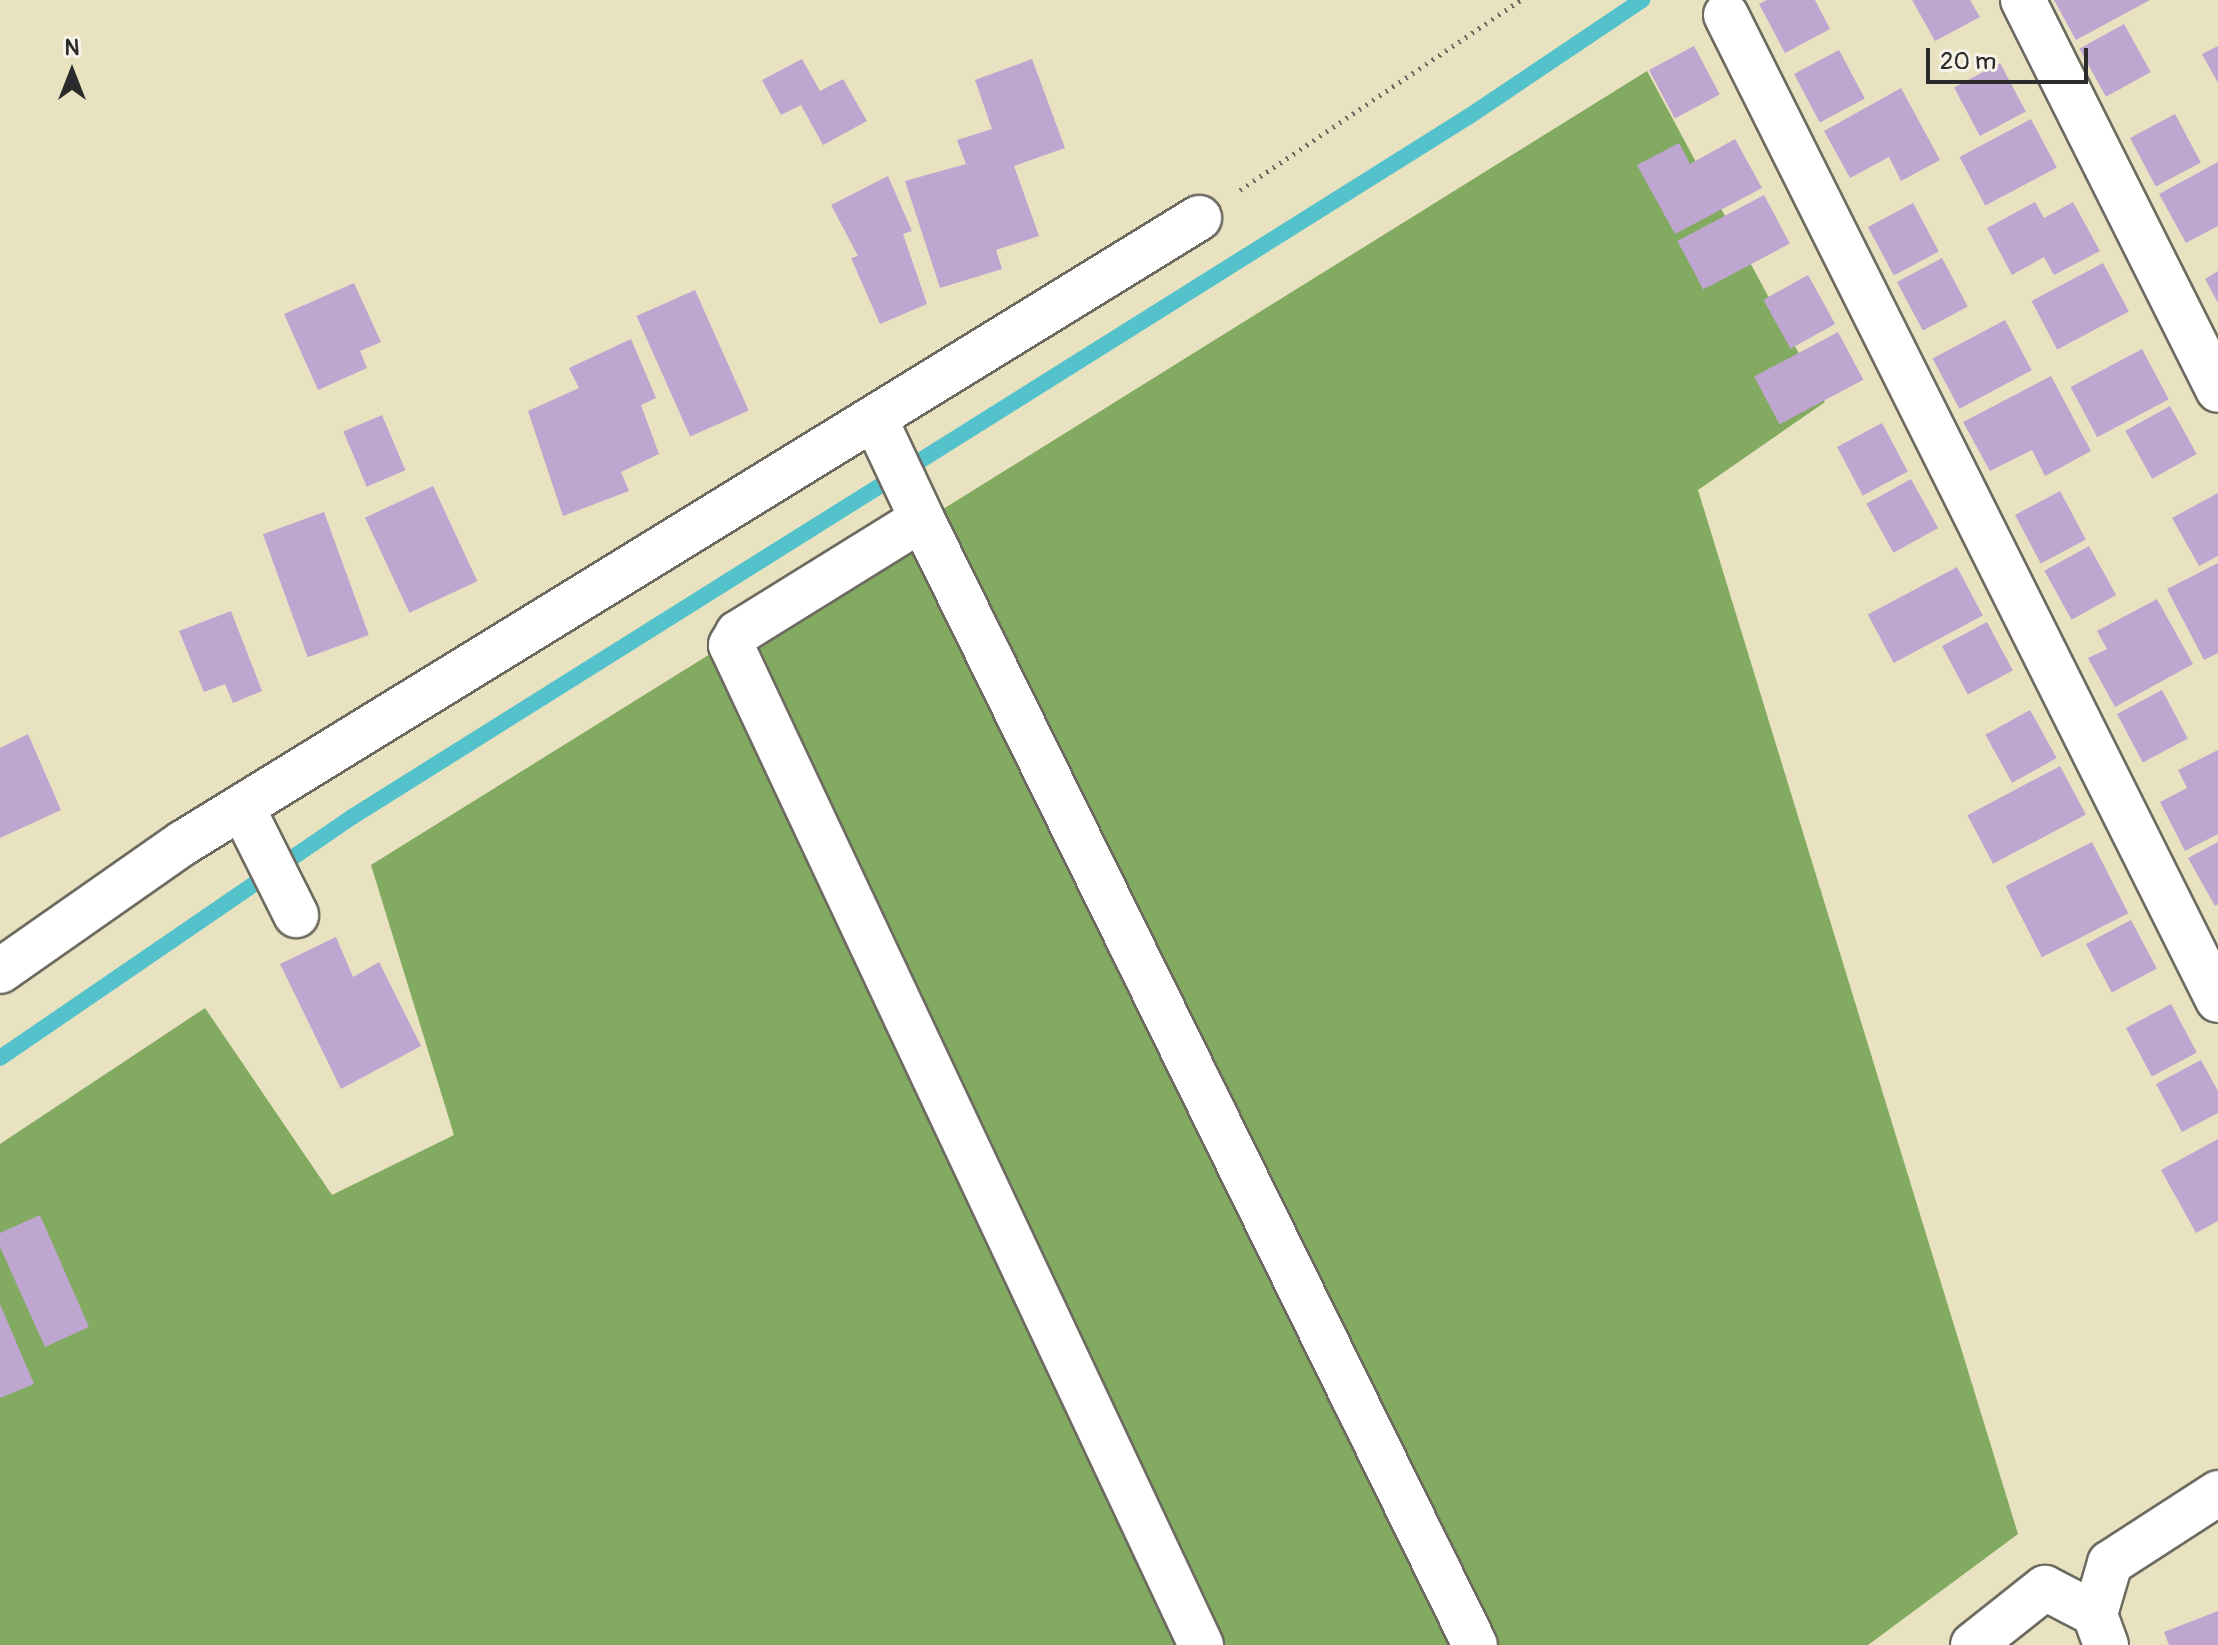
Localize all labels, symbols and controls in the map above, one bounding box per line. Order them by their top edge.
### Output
north arrow [32,32,112,112]
scale bar [1930,32,2092,82]
text: N [65,34,79,62]
text: 20 m [1940,47,1996,76]

